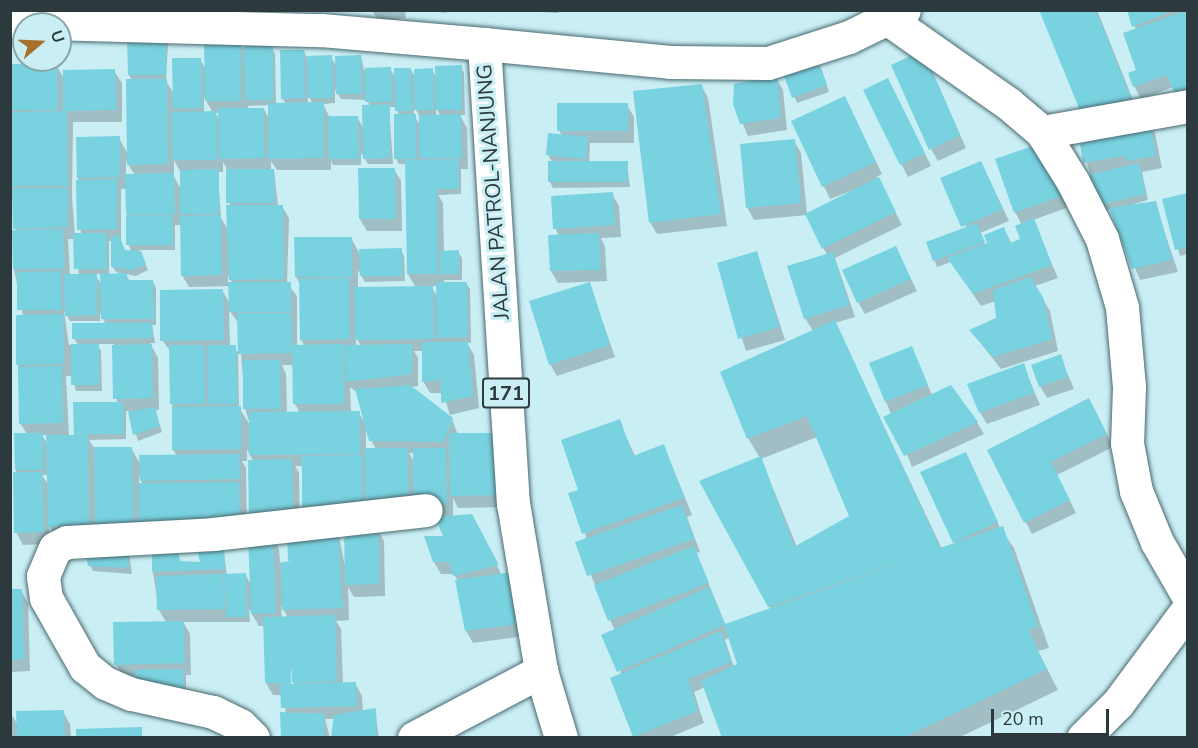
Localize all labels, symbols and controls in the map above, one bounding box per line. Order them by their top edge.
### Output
north arrow [12,12,72,72]
text: U [45,28,69,46]
street label: JALAN PATROL-NANJUNG [471,63,515,321]
road number: 171 [482,376,530,410]
scale bar [994,697,1112,735]
text: 20 m [1002,707,1044,731]

